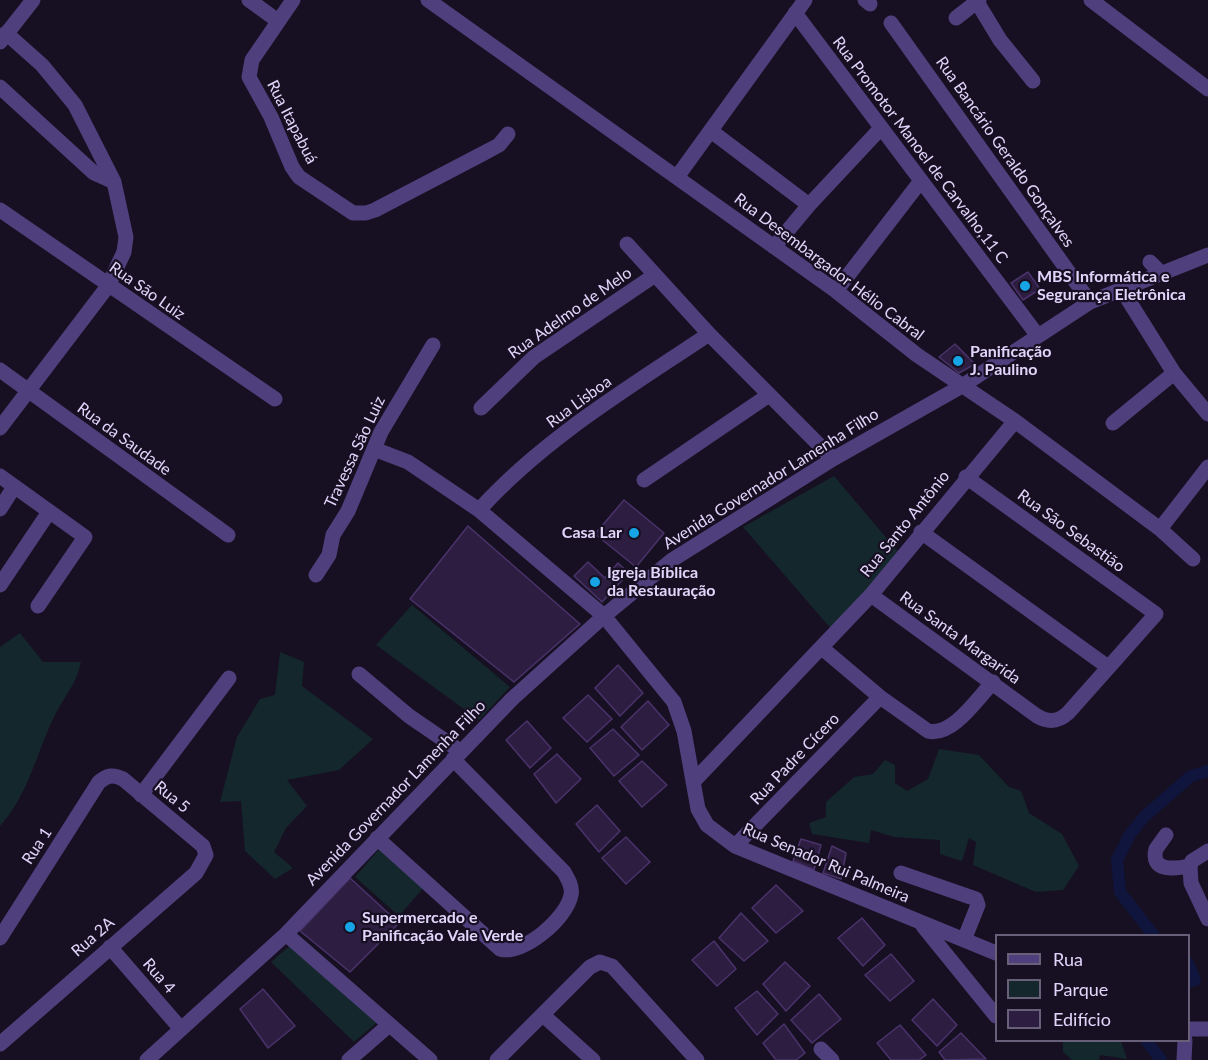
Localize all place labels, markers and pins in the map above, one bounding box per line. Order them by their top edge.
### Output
place label: MBS Informática e Segurança Eletrônica [1037,267,1186,305]
marker: MBS Informática e Segurança Eletrônica [1018,279,1032,293]
place label: Panificação J. Paulino [970,342,1051,380]
marker: Panificação J. Paulino [951,354,965,368]
place label: Casa Lar [562,523,622,543]
marker: Casa Lar [627,526,641,540]
place label: Igreja Bíblica da Restauração [607,563,716,601]
marker: Igreja Bíblica da Restauração [588,575,602,589]
place label: Supermercado e Panificação Vale Verde [362,908,523,946]
marker: Supermercado e Panificação Vale Verde [343,920,357,934]

